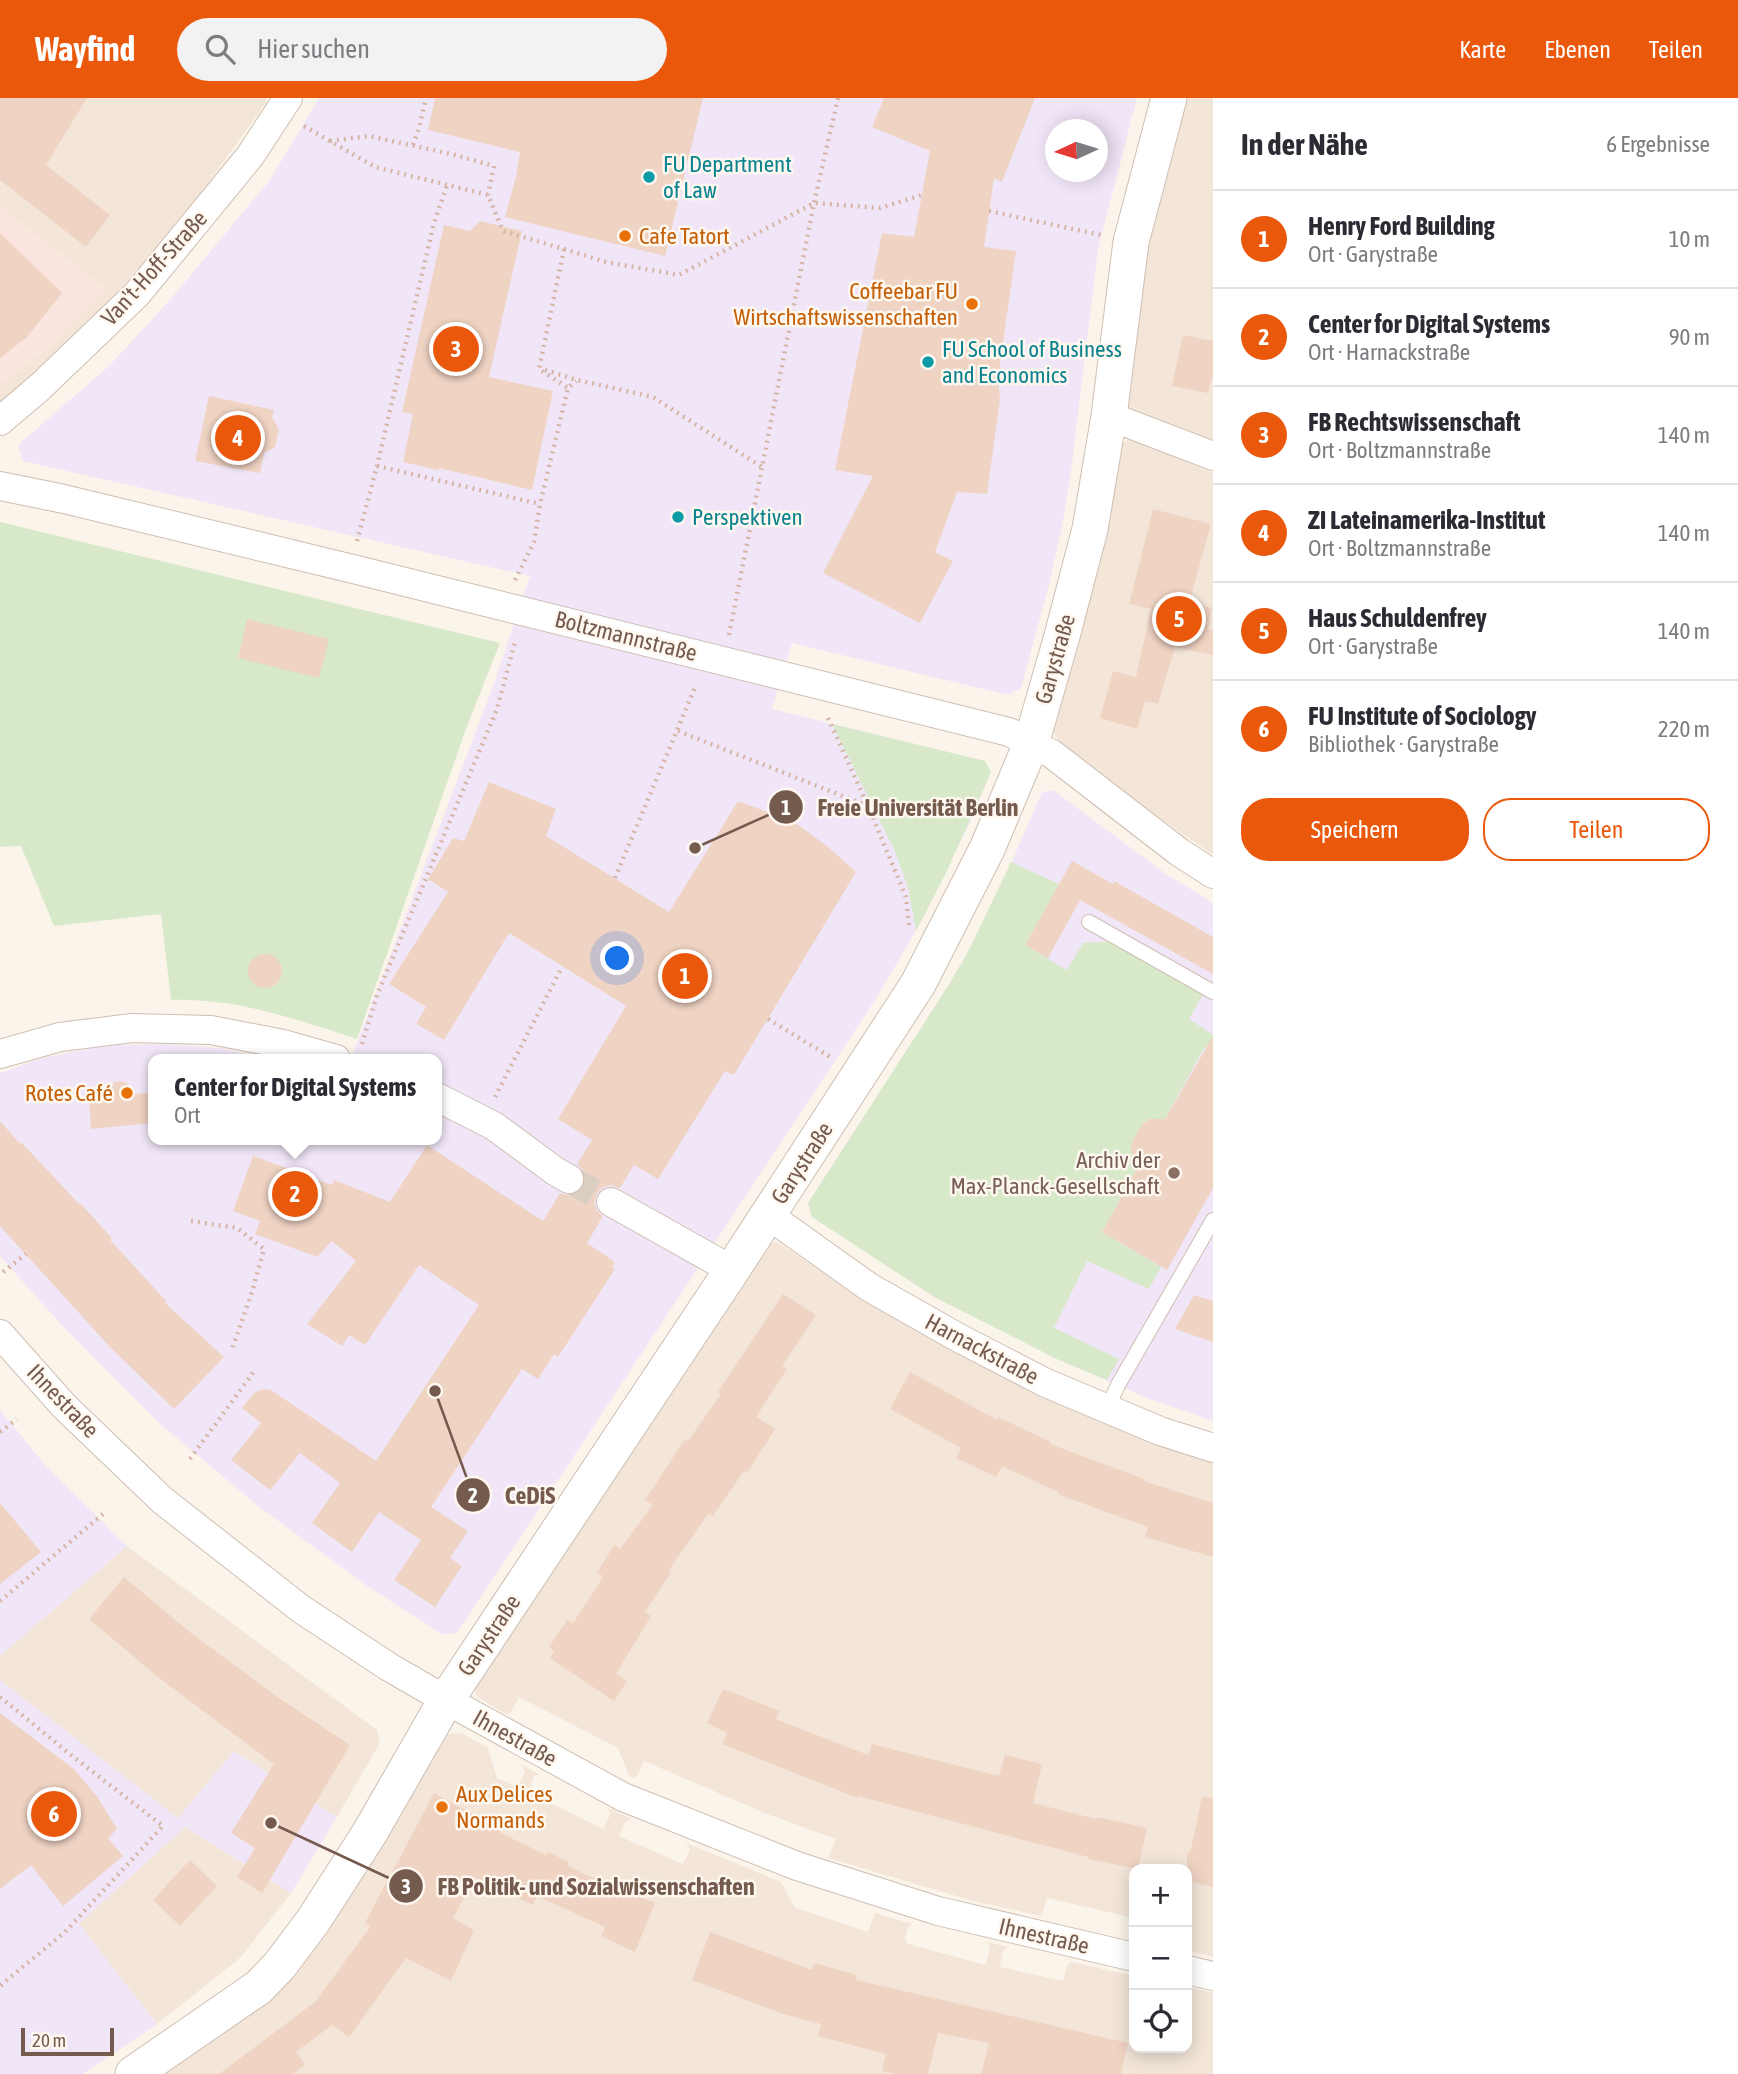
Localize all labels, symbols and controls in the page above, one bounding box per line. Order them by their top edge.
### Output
search box [177,18,667,81]
text: Wayfind [35,30,135,68]
icon: search [201,30,239,68]
text: Hier suchen [257,34,370,64]
text: Karte [1459,36,1506,63]
text: Ebenen [1544,36,1611,63]
text: Teilen [1649,36,1703,63]
north arrow [1045,119,1108,182]
text: In der Nähe [1241,127,1368,161]
text: 6 Ergebnisse [1606,131,1710,157]
place label: FU Department of Law [663,151,792,203]
marker: FU Department of Law [641,169,657,185]
street label: Van't-Hoff-Straße [96,205,212,331]
text: Henry Ford Building [1308,211,1495,241]
place label: Cafe Tatort [639,223,730,249]
text: 1 [1259,226,1269,252]
text: 10 m [1669,226,1710,252]
marker: Cafe Tatort [617,228,633,244]
text: Ort · Garystraße [1308,241,1438,267]
place label: Coffeebar FU Wirtschaftswissenschaften [734,278,958,330]
marker: Coffeebar FU Wirtschaftswissenschaften [964,296,980,312]
text: Center for Digital Systems [1308,309,1550,339]
pin: 3 [433,323,479,375]
text: 2 [1259,324,1269,350]
text: 90 m [1669,324,1710,350]
place label: FU School of Business and Economics [942,336,1122,388]
text: Ort · Harnackstraße [1308,339,1470,365]
marker: FU School of Business and Economics [920,354,936,370]
text: FB Rechtswissenschaft [1308,407,1520,437]
pin: 4 [215,412,261,464]
text: 3 [1259,422,1269,448]
text: 140 m [1658,422,1710,448]
text: Ort · Boltzmannstraße [1308,437,1491,463]
place label: Perspektiven [692,504,803,530]
text: ZI Lateinamerika-Institut [1308,505,1545,535]
marker: Perspektiven [670,509,686,525]
text: 4 [1259,520,1269,546]
text: 140 m [1658,520,1710,546]
text: Ort · Boltzmannstraße [1308,535,1491,561]
pin: 5 [1156,593,1202,645]
text: Haus Schuldenfrey [1308,603,1487,633]
street label: Boltzmannstraße [552,606,700,666]
street label: Garystraße [1030,611,1080,707]
text: 5 [1259,618,1269,644]
text: 140 m [1658,618,1710,644]
text: Ort · Garystraße [1308,633,1438,659]
text: FU Institute of Sociology [1308,701,1537,731]
text: 6 [1259,716,1269,742]
text: 220 m [1658,716,1710,742]
text: Bibliothek · Garystraße [1308,731,1499,757]
callout: Freie Universität Berlin [769,785,1033,830]
text: Freie Universität Berlin [818,794,1018,821]
text: 1 [781,795,791,819]
button: Speichern [1241,798,1469,861]
button: Teilen [1483,798,1710,861]
your location [600,941,634,975]
pin: 1 [662,950,708,1002]
popup [148,1054,442,1145]
text: Center for Digital Systems [174,1072,416,1102]
place label: Rotes Café [25,1080,113,1106]
marker: Rotes Café [119,1085,135,1101]
text: Ort [174,1102,201,1128]
street label: Garystraße [766,1117,838,1209]
place label: Archiv der Max-Planck-Gesellschaft [950,1147,1161,1199]
marker: Archiv der Max-Planck-Gesellschaft [1166,1165,1182,1181]
pin: 2 [272,1168,318,1220]
street label: Harnackstraße [921,1308,1043,1390]
street label: Ihnestraße [22,1359,104,1443]
callout: CeDiS [456,1473,570,1518]
text: CeDiS [505,1482,555,1509]
text: 2 [468,1483,478,1507]
street label: Garystraße [452,1590,526,1680]
street label: Ihnestraße [469,1704,561,1772]
place label: Aux Delices Normands [456,1781,553,1833]
pin: 6 [31,1788,77,1840]
marker: Aux Delices Normands [434,1799,450,1815]
callout: FB Politik- und Sozialwissenschaften [389,1864,769,1909]
map controls [1129,1864,1192,2053]
button: + [1129,1864,1192,1927]
text: FB Politik- und Sozialwissenschaften [437,1873,755,1900]
text: 3 [401,1874,411,1898]
street label: Ihnestraße [996,1913,1092,1959]
button: − [1129,1927,1192,1990]
button: locate [1129,1990,1192,2053]
scale bar [21,2025,114,2057]
text: 20 m [32,2029,66,2051]

